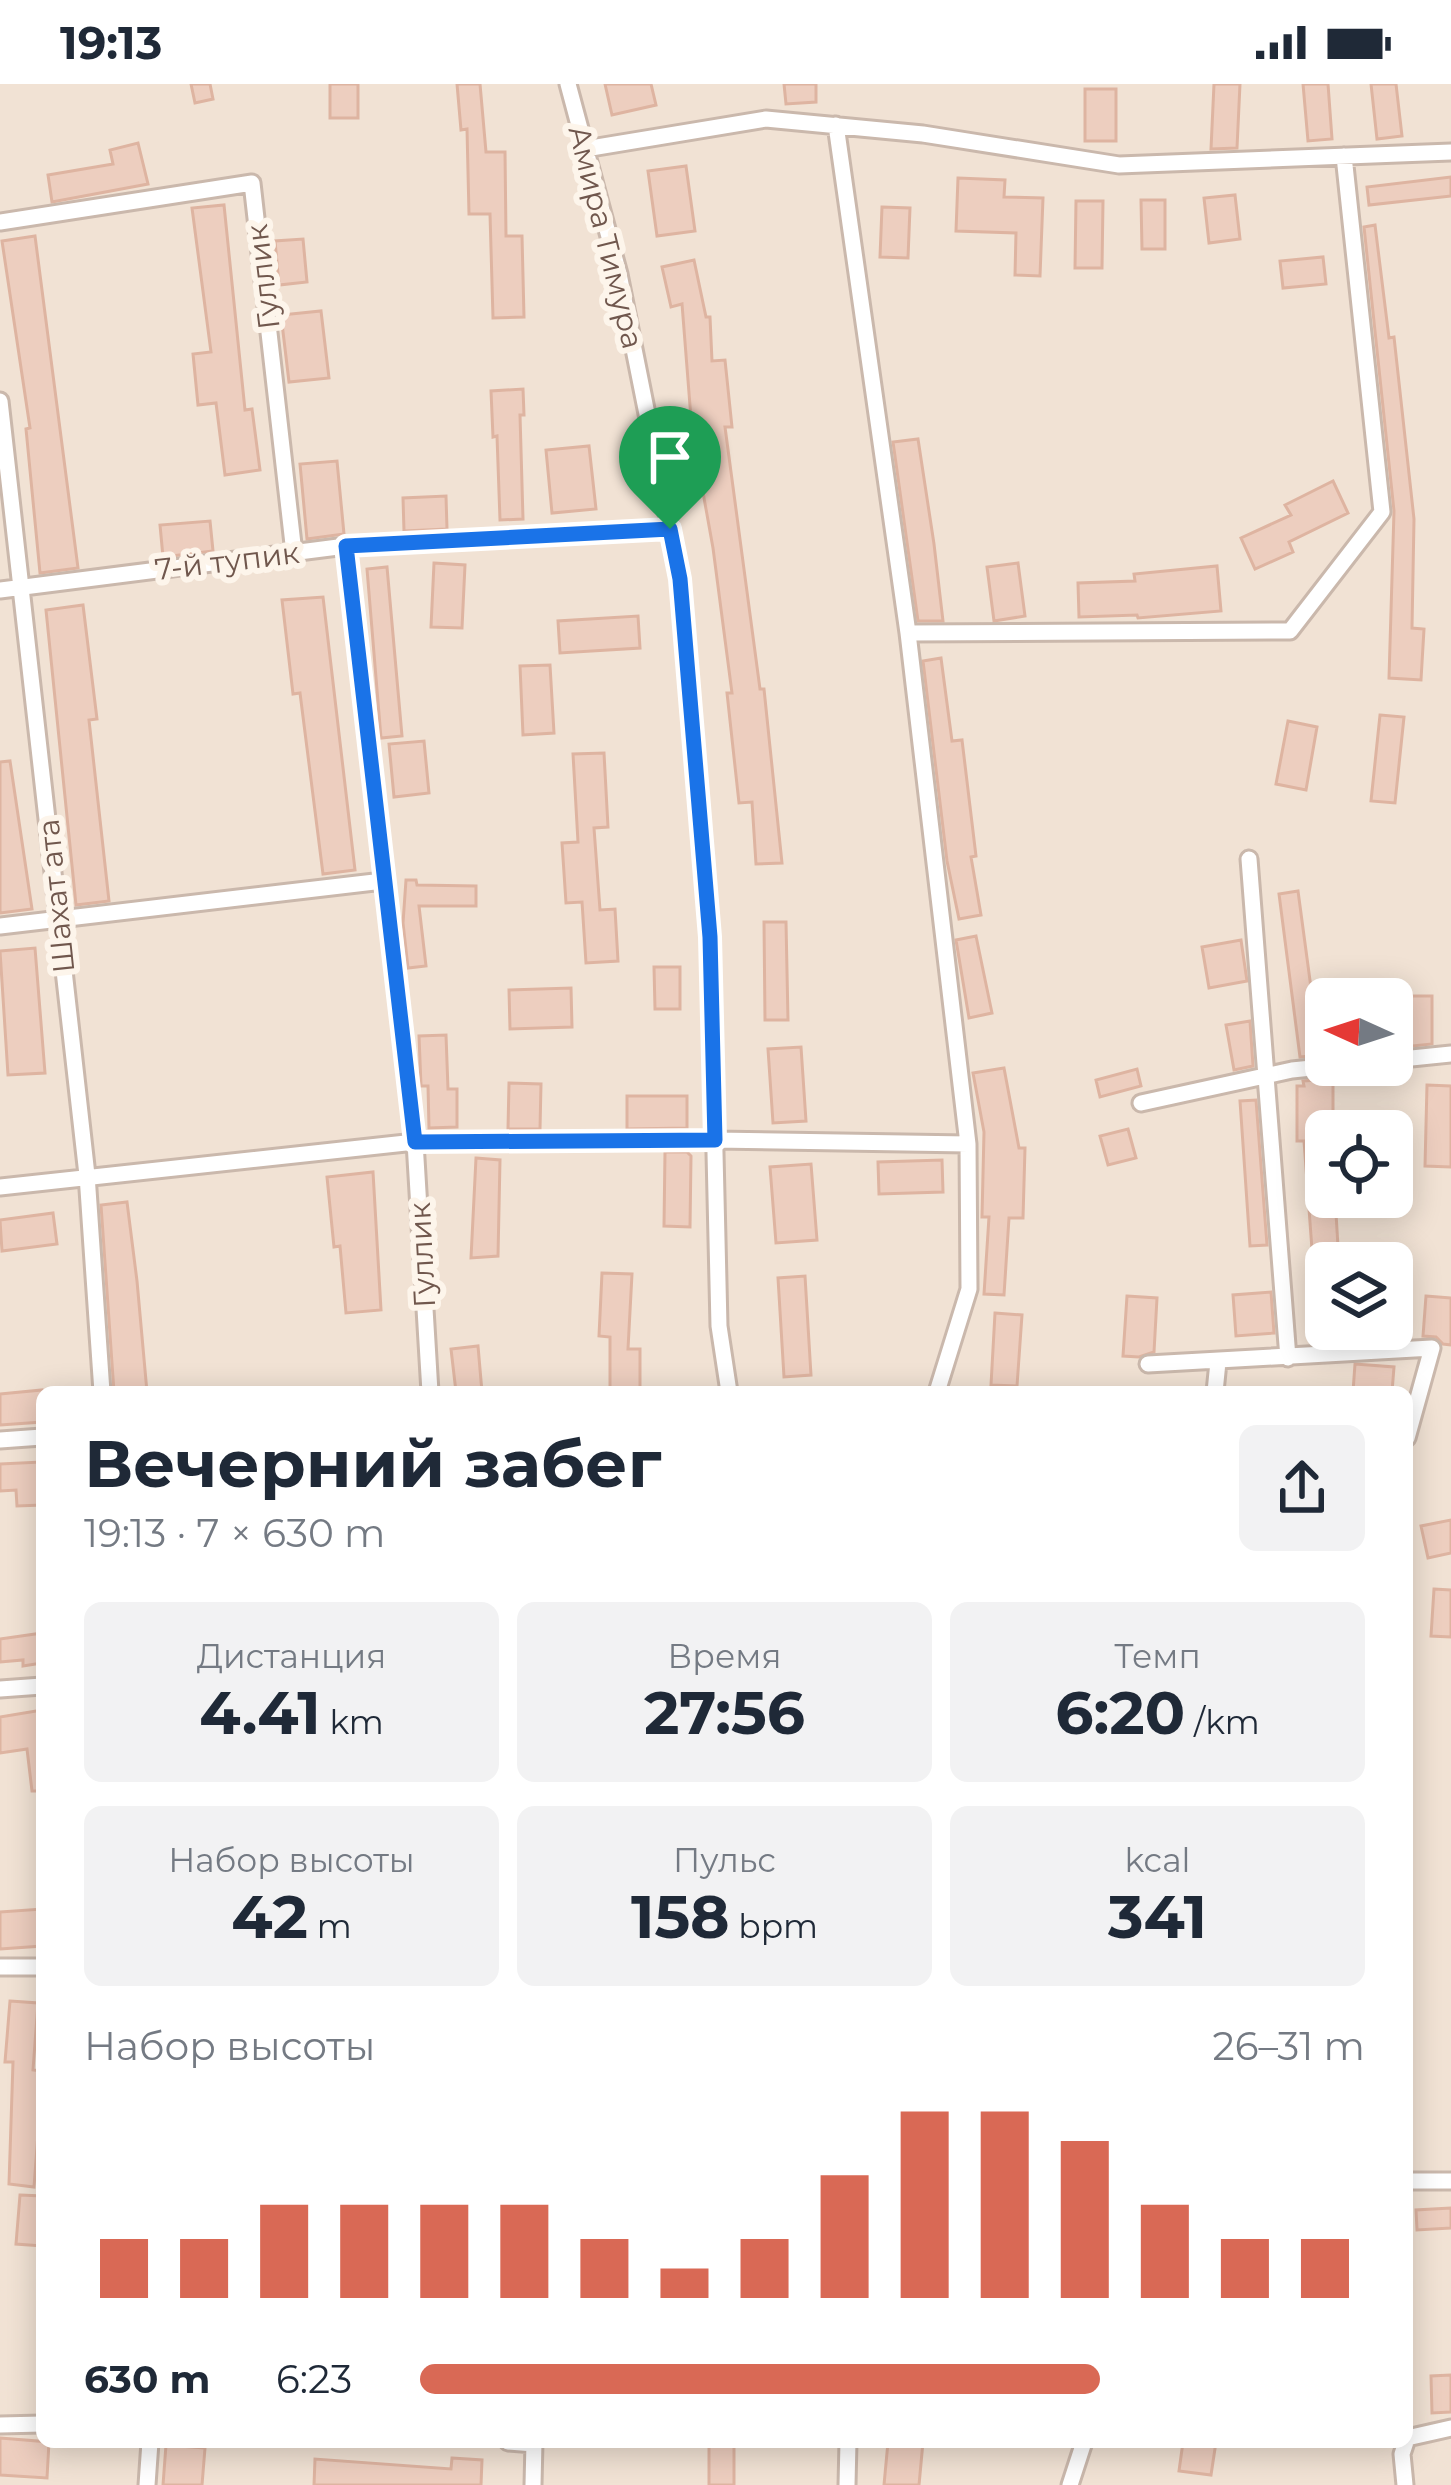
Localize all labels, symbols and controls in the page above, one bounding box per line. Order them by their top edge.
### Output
text: 19:13 [60,15,162,70]
street label: Амира Тимура [560,122,652,352]
street label: Гуллик [238,222,288,332]
pin [619,406,721,529]
icon: arrive [637,424,703,490]
street label: 7-й тупик [153,534,302,588]
street label: Шахат ата [30,817,82,975]
north arrow [1305,978,1413,1086]
map controls [1305,978,1413,1350]
button: locate [1305,1110,1413,1218]
street label: Гуллик [401,1201,443,1309]
button: layers [1305,1242,1413,1350]
text: Вечерний забег [84,1423,662,1504]
button: share [1239,1425,1365,1551]
text: 19:13 · 7 × 630 m [84,1509,385,1557]
text: Дистанция [197,1636,386,1676]
text: Время [668,1636,781,1676]
text: Темп [1114,1636,1201,1676]
text: 4.41 [199,1676,321,1749]
text: 27:56 [644,1676,805,1749]
text: 6:20 [1055,1676,1185,1749]
text: km [321,1702,384,1742]
text: /km [1185,1702,1260,1742]
text: Набор высоты [168,1840,415,1880]
text: Пульс [673,1840,776,1880]
text: kcal [1125,1840,1190,1880]
text: 42 [231,1880,308,1953]
text: 158 [631,1880,730,1953]
text: 341 [1108,1880,1207,1953]
text: m [308,1906,352,1946]
text: bpm [730,1906,818,1946]
text: Набор высоты [84,2022,375,2070]
text: 26–31 m [1213,2022,1365,2070]
text: 630 m [84,2355,210,2403]
text: 6:23 [276,2355,352,2403]

